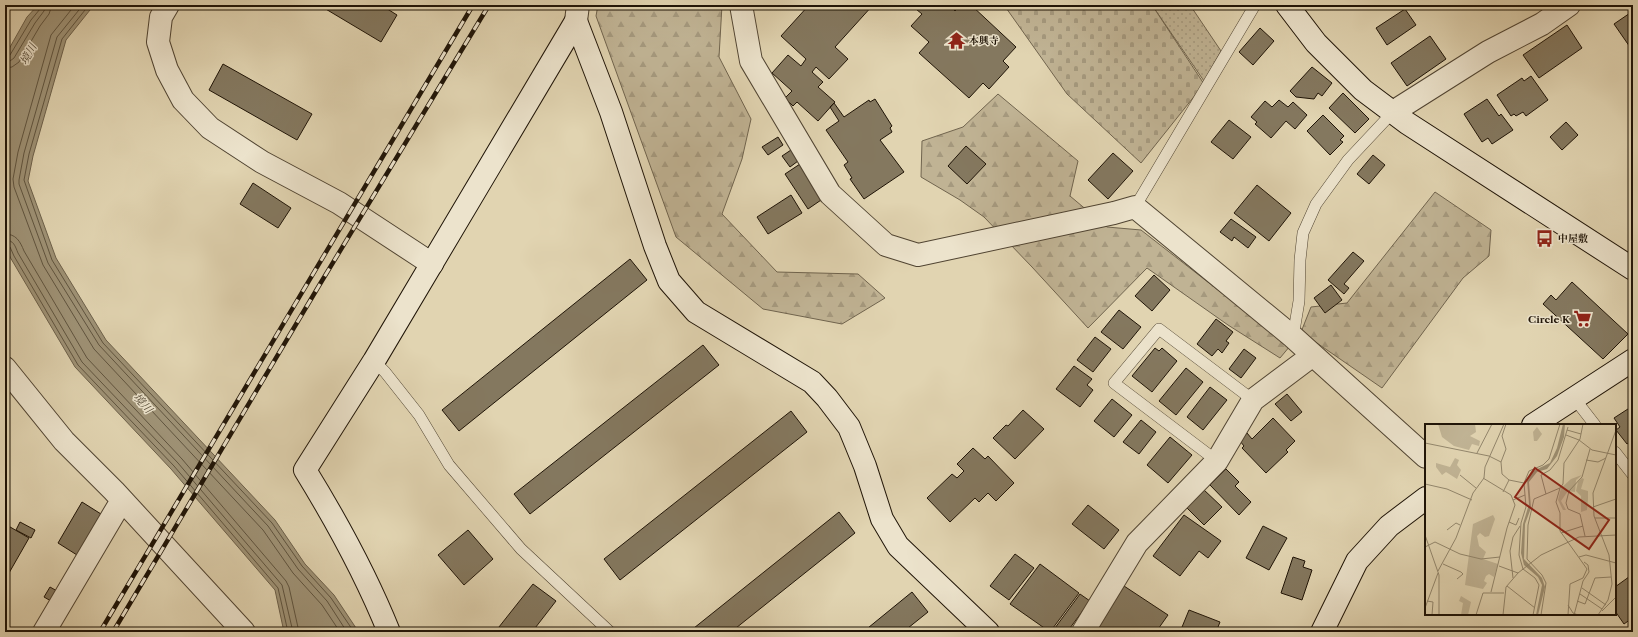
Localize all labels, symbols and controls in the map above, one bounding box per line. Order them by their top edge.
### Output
temple icon: 本興寺 [946,30,966,50]
place label: 本興寺 [969,34,999,47]
water label: 境川 [17,40,40,67]
bus stop icon: 中屋敷 [1535,228,1555,248]
place label: 中屋敷 [1558,232,1588,245]
supermarket icon: Circle K [1573,309,1593,329]
place label: Circle K [1528,313,1571,326]
water label: 境川 [130,390,156,417]
inset map [1425,424,1616,615]

